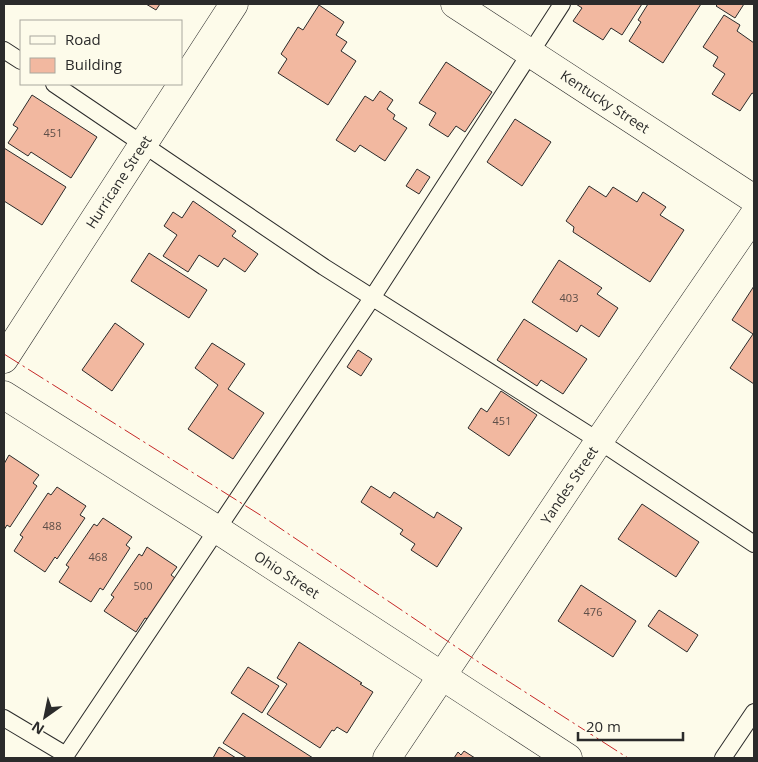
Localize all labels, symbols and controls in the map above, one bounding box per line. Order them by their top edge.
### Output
legend [20,20,182,85]
text: Road [65,29,101,49]
text: Building [65,54,122,74]
street label: Kentucky Street [557,65,653,137]
house number: 451 [44,125,62,140]
street label: Hurricane Street [81,131,156,232]
house number: 403 [560,290,578,305]
house number: 451 [493,413,511,428]
street label: Yandes Street [536,442,602,528]
house number: 488 [43,518,61,533]
street label: Ohio Street [251,546,323,603]
house number: 468 [89,549,107,564]
house number: 500 [134,578,152,593]
house number: 476 [584,604,602,619]
north arrow [20,692,70,742]
scale bar [578,710,683,742]
text: 20 m [586,716,621,736]
text: N [28,717,48,739]

